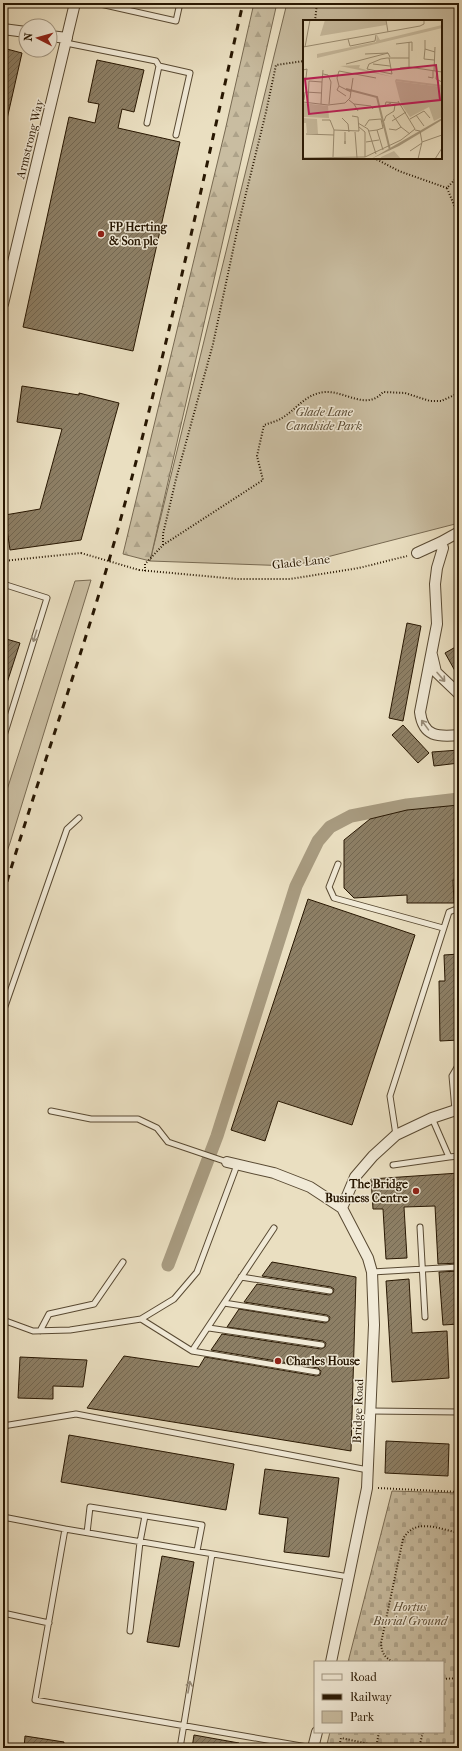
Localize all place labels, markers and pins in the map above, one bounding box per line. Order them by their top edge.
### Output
place label: FP Herting & Son plc [108,220,167,249]
marker: FP Herting & Son plc [96,229,106,239]
place label: The Bridge Business Centre [325,1177,408,1205]
marker: The Bridge Business Centre [411,1186,421,1196]
place label: Charles House [286,1354,360,1368]
marker: Charles House [273,1356,283,1366]

